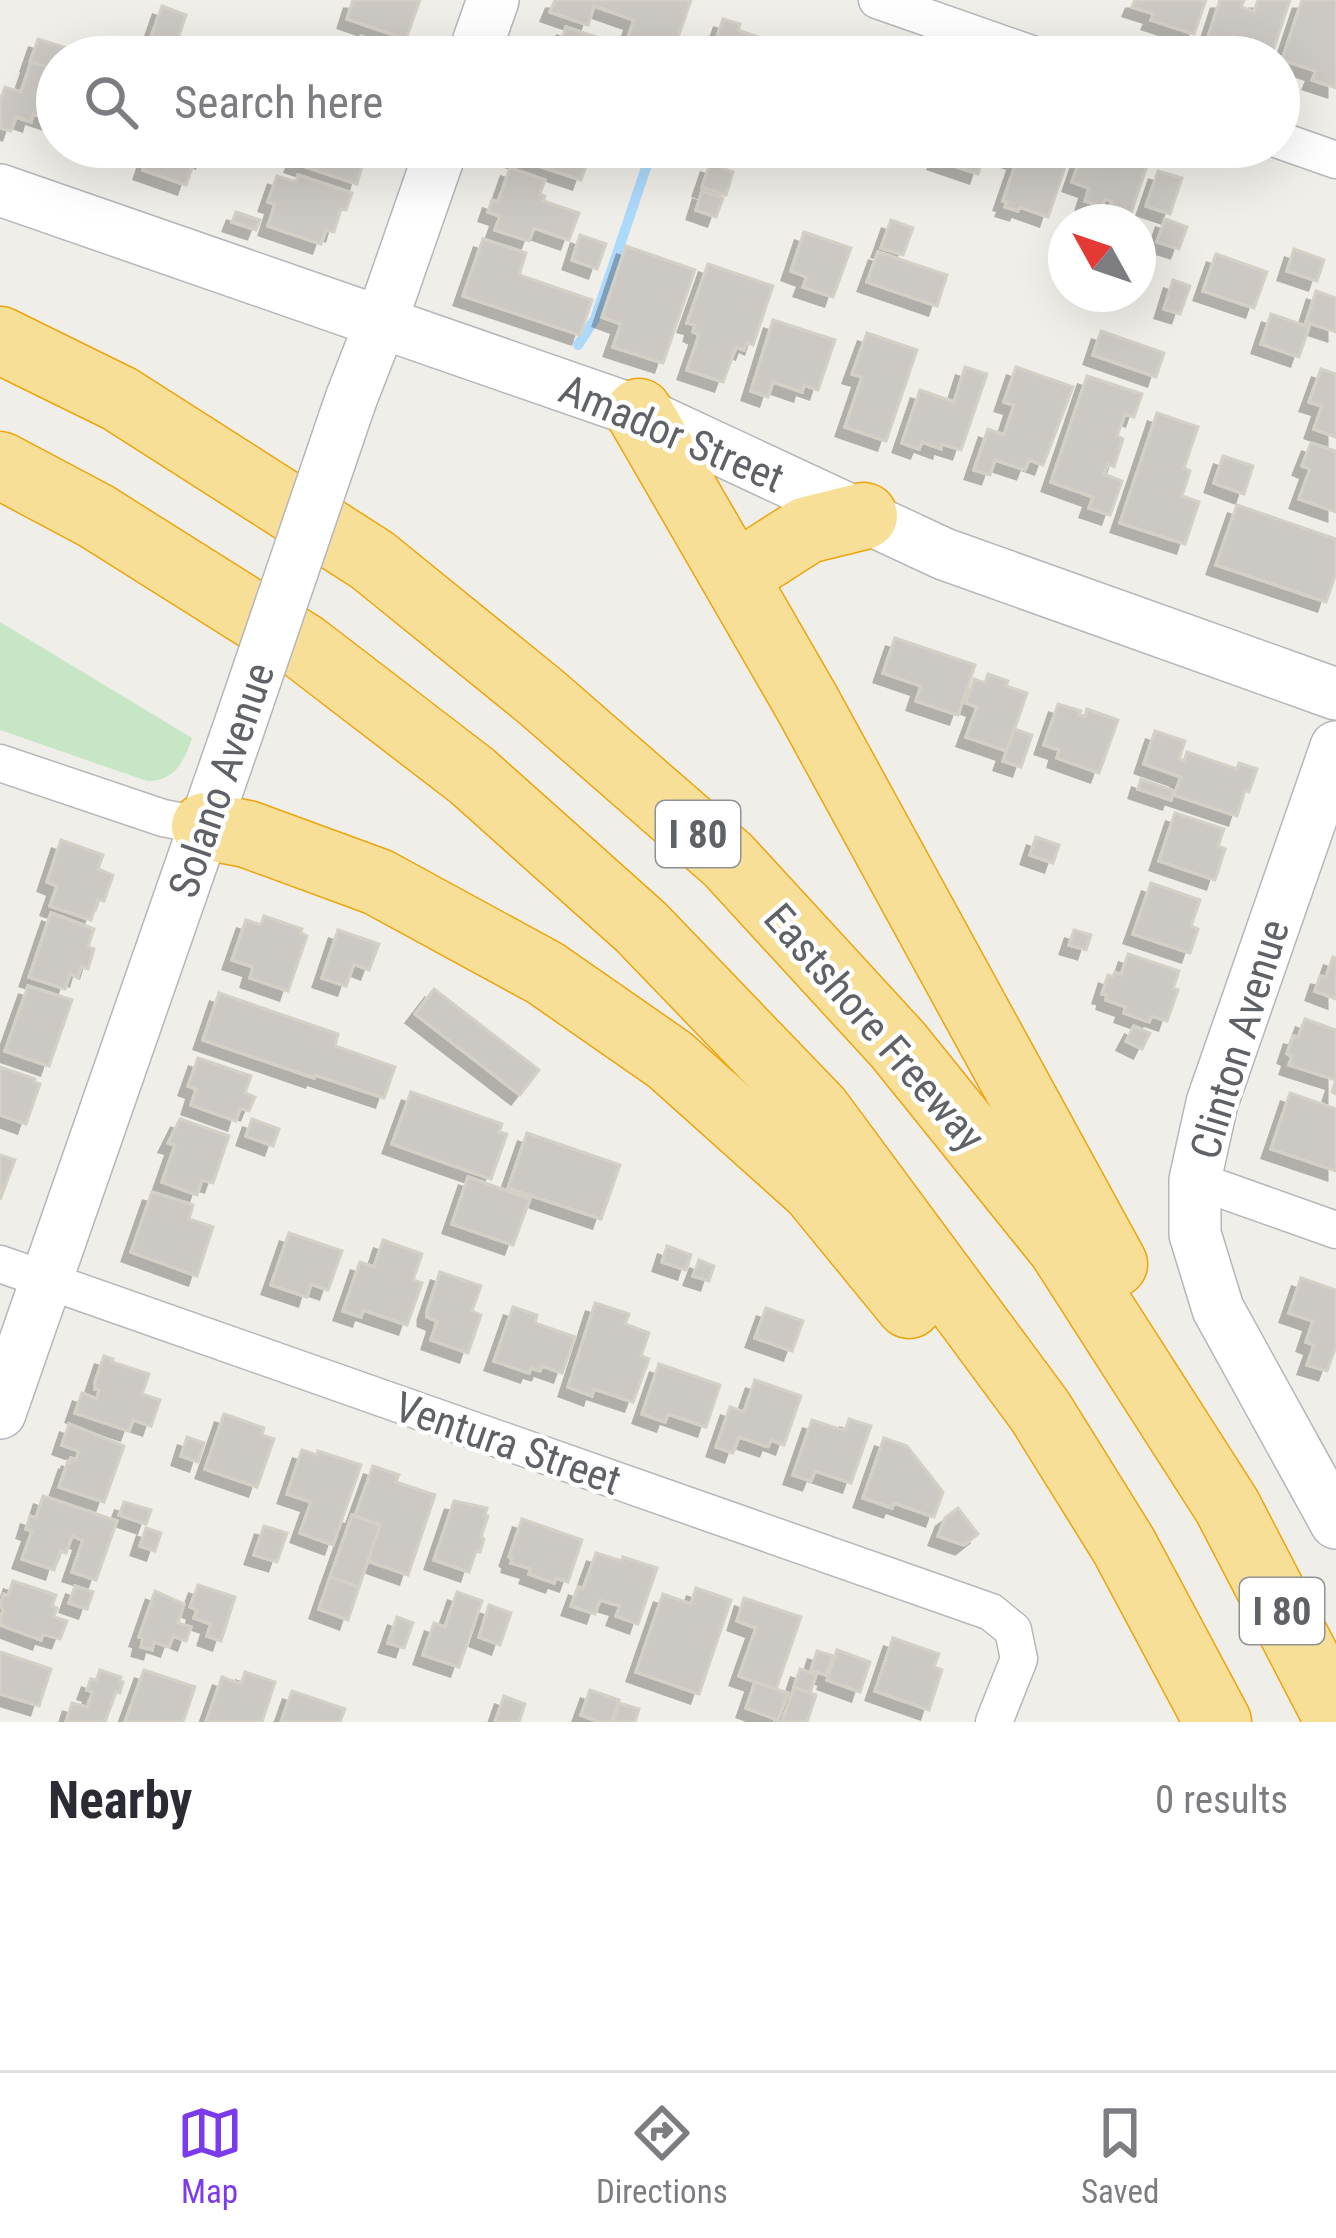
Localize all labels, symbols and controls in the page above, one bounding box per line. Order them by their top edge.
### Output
search box [36,36,1300,168]
icon: search [78,69,144,135]
text: Search here [174,76,383,129]
north arrow [1048,204,1156,312]
street label: Amador Street [552,364,791,503]
street label: Solano Avenue [158,657,284,904]
road number: I 80 [656,801,740,867]
street label: Eastshore Freeway [754,894,995,1161]
street label: Clinton Avenue [1180,914,1299,1165]
street label: Ventura Street [388,1382,627,1505]
road number: I 80 [1240,1578,1324,1644]
text: Nearby [48,1771,192,1830]
text: 0 results [1155,1777,1288,1823]
tab: Map [177,2100,243,2211]
tab: Directions [596,2100,728,2211]
tab: Saved [1081,2100,1159,2211]

